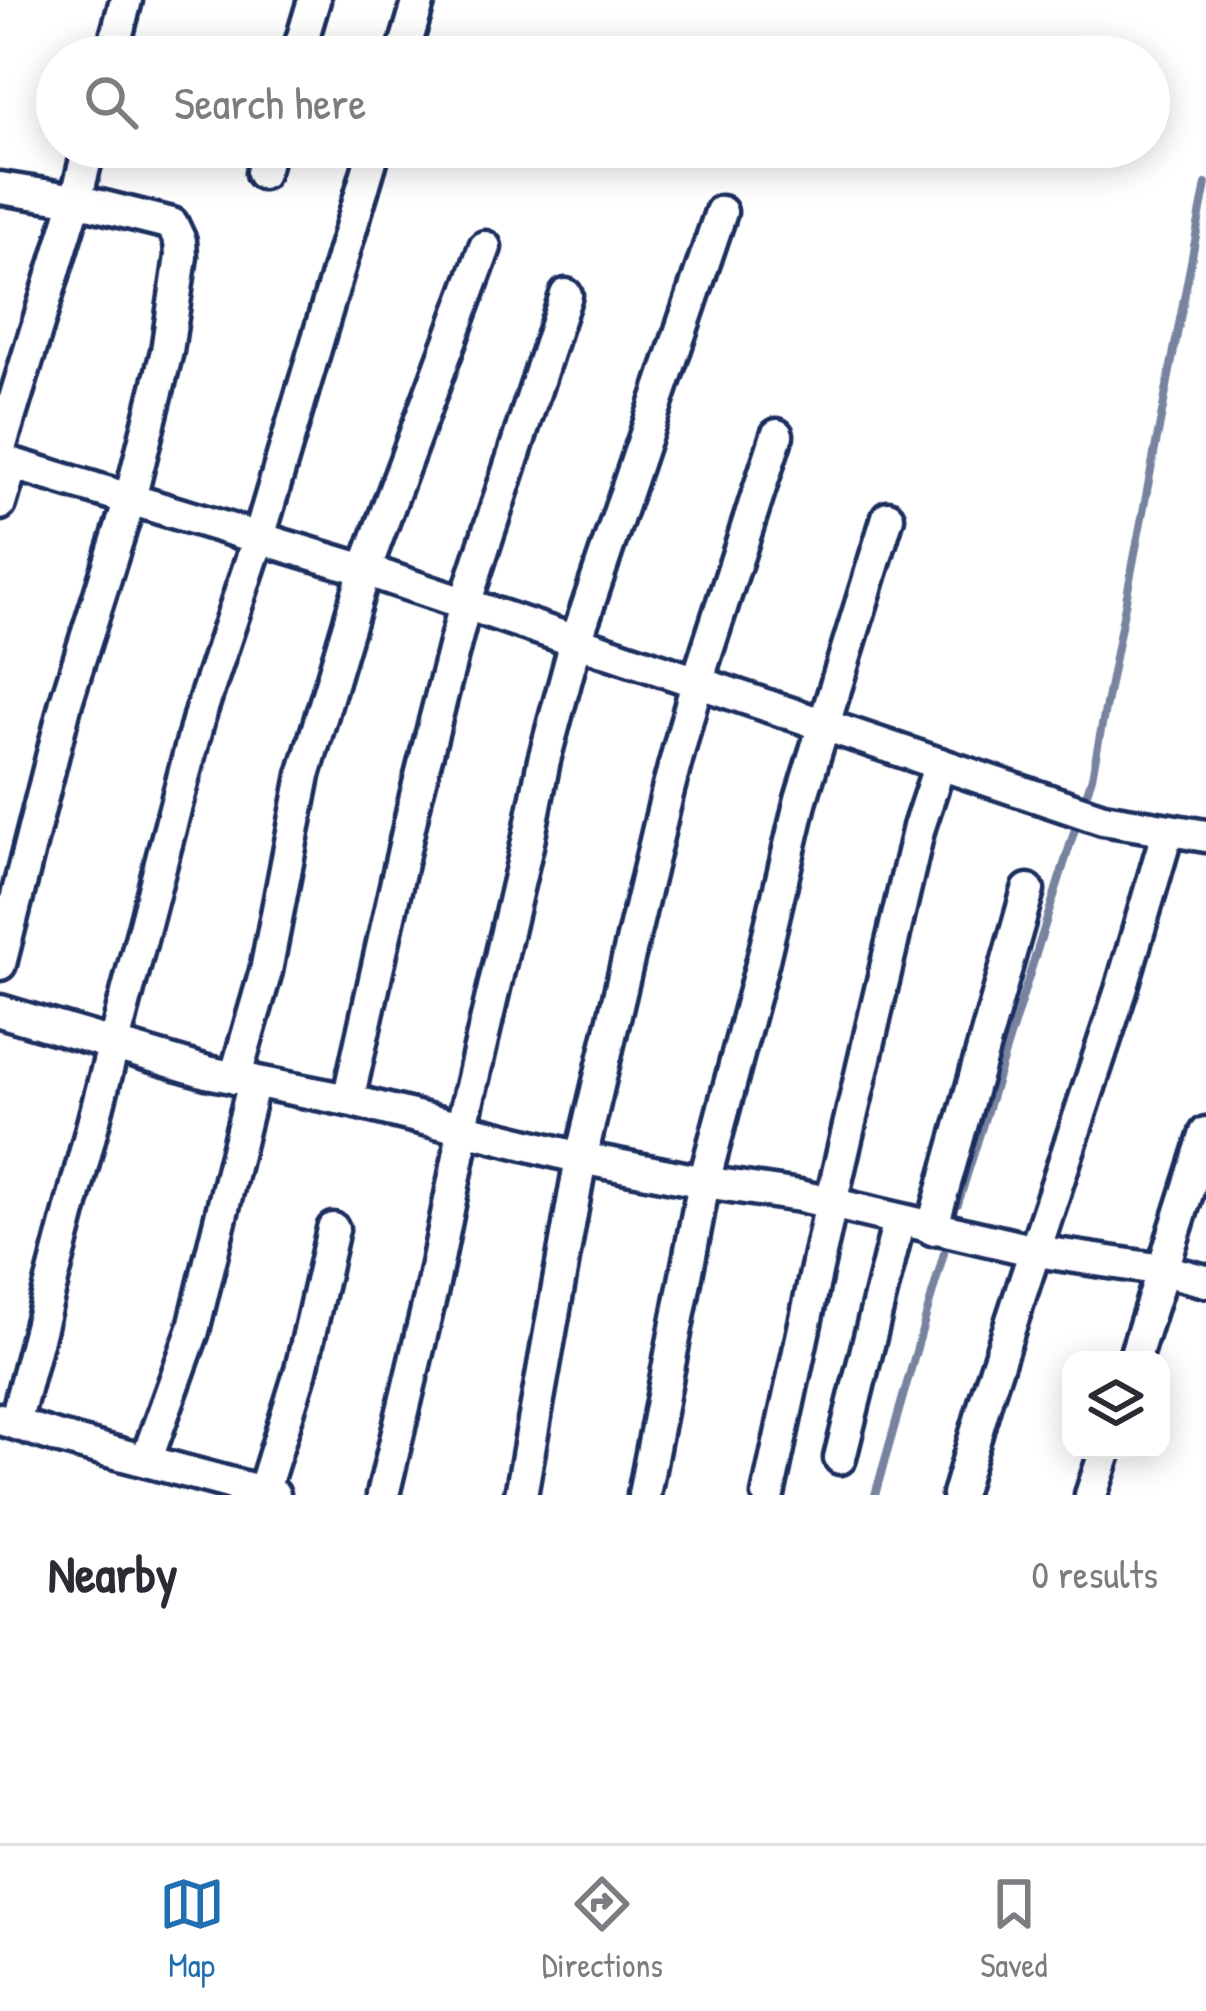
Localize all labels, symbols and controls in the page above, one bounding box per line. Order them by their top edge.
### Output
search box [36,36,1170,168]
icon: search [78,69,144,135]
text: Search here [174,72,366,133]
map controls [1062,1351,1170,1459]
button: layers [1062,1351,1170,1459]
text: Nearby [48,1539,178,1608]
text: 0 results [1032,1547,1158,1600]
tab: Map [159,1871,225,1987]
tab: Directions [542,1871,663,1987]
tab: Saved [980,1871,1047,1987]

